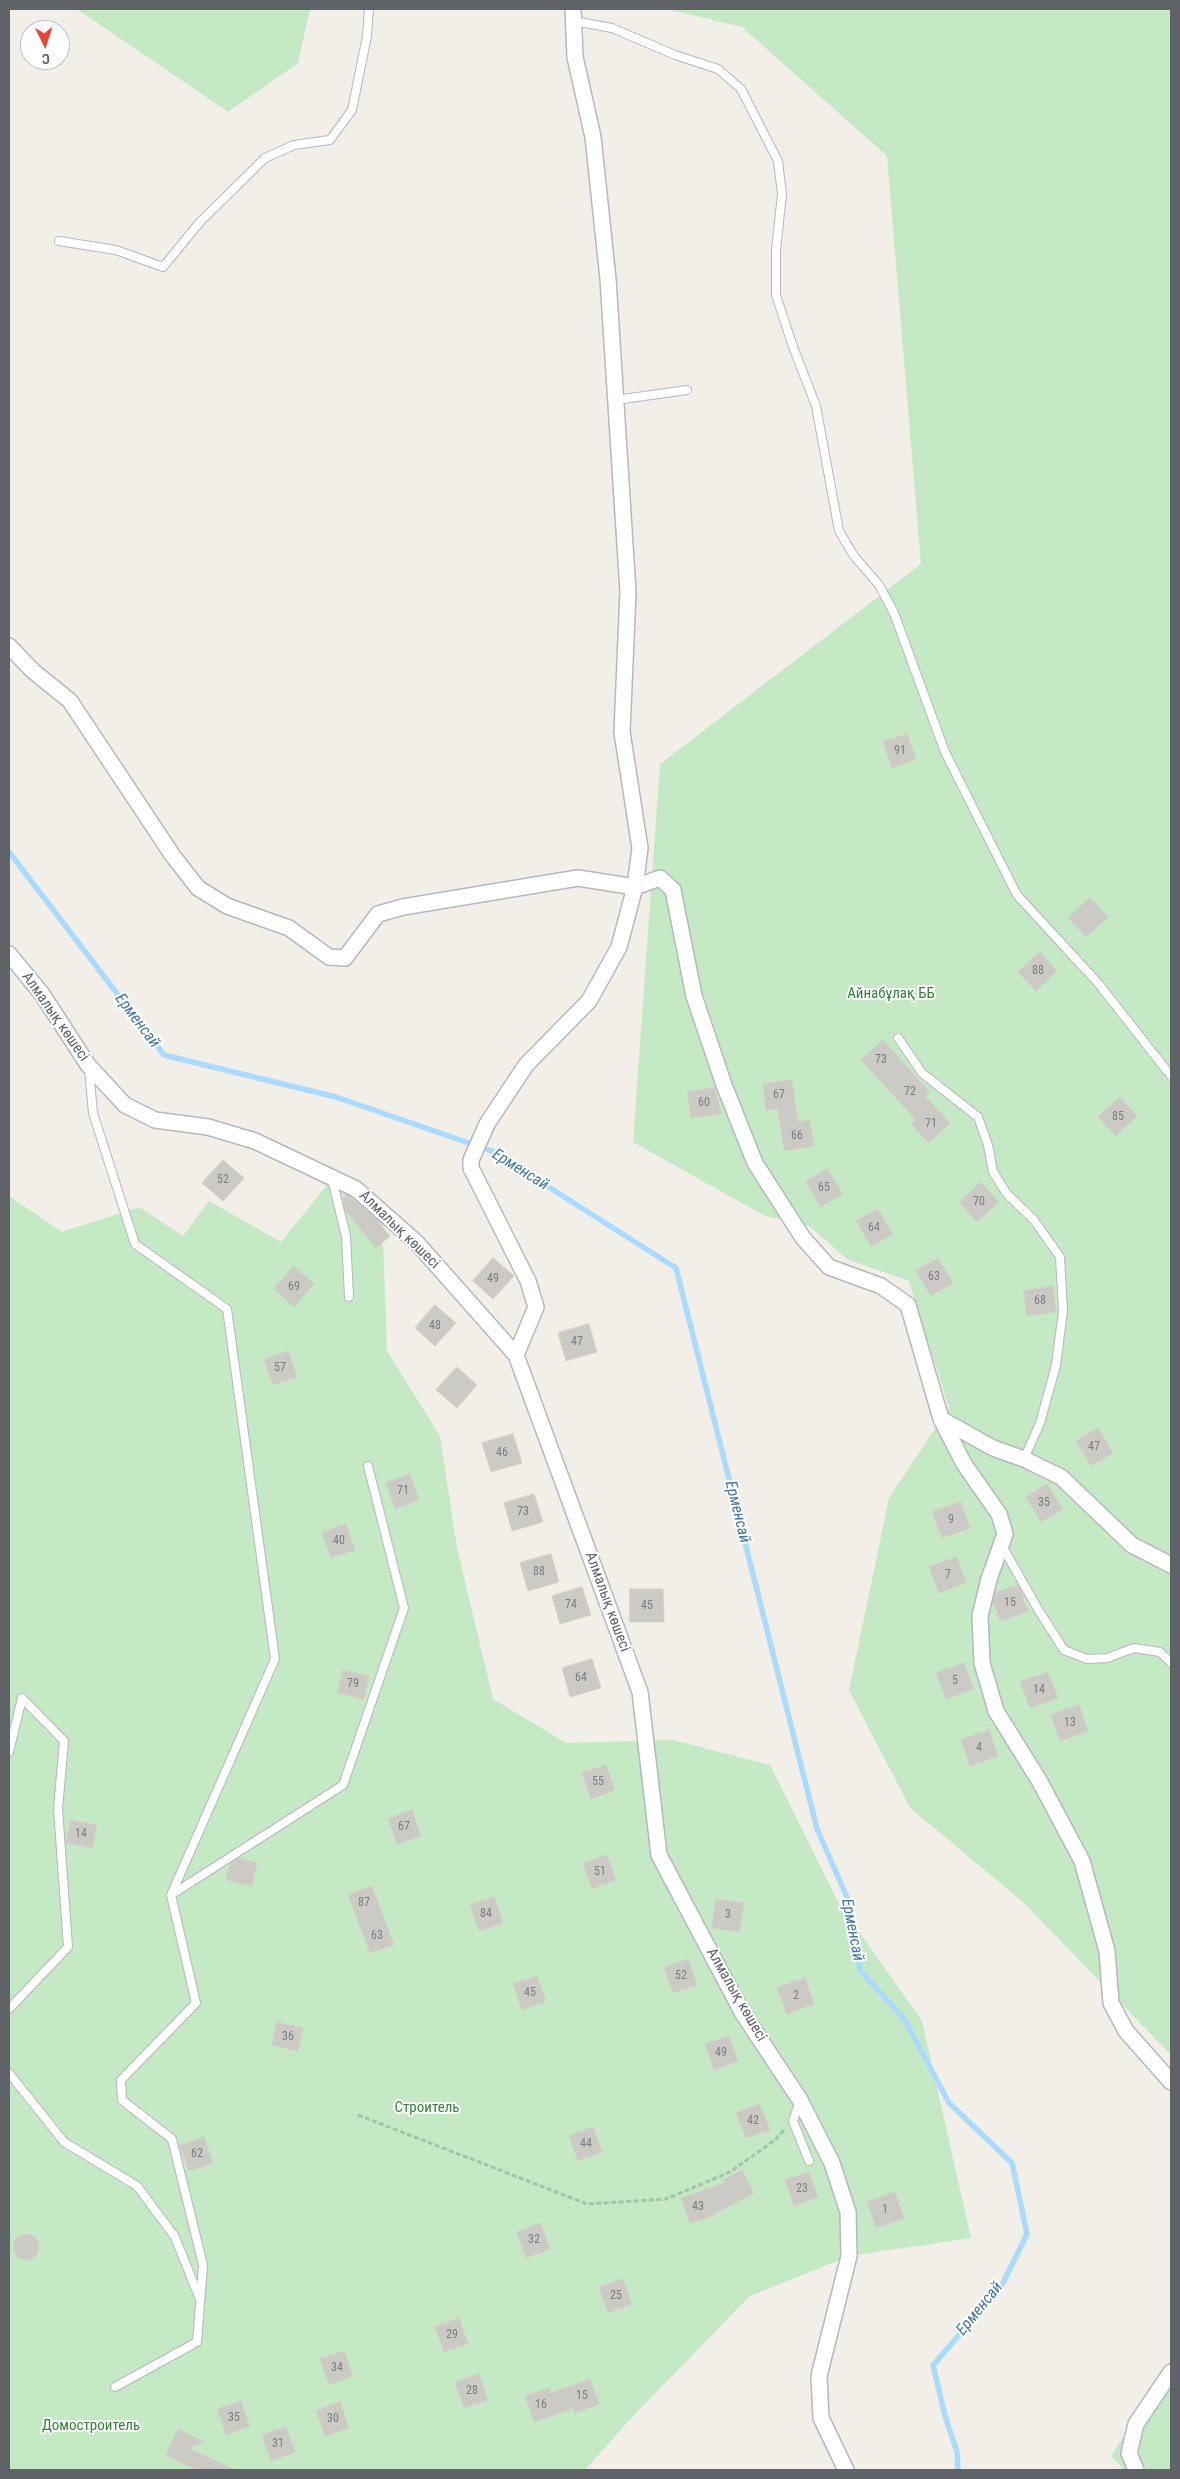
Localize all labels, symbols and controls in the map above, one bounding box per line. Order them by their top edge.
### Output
north arrow [20,20,70,70]
text: С [41,51,51,67]
house number: 91 [894,744,906,758]
house number: 88 [1032,964,1044,978]
street label: Алмалық көшесі [18,969,92,1065]
park label: Айнабұлақ ББ [847,985,935,1003]
water label: Ерменсай [110,990,164,1052]
house number: 73 [875,1053,887,1067]
house number: 72 [904,1085,916,1099]
house number: 67 [773,1088,785,1102]
house number: 60 [698,1096,710,1110]
house number: 85 [1112,1110,1124,1124]
house number: 71 [925,1117,937,1131]
house number: 66 [791,1129,803,1143]
water label: Ерменсай [488,1145,552,1195]
house number: 52 [217,1173,229,1187]
house number: 65 [818,1181,830,1195]
street label: Алмалық көшесі [355,1187,443,1273]
house number: 70 [973,1195,985,1209]
house number: 64 [868,1221,880,1235]
house number: 63 [928,1270,940,1284]
house number: 49 [487,1272,499,1286]
house number: 69 [288,1280,300,1294]
house number: 68 [1034,1294,1046,1308]
house number: 48 [429,1319,441,1333]
house number: 47 [571,1335,583,1349]
house number: 57 [274,1361,286,1375]
house number: 47 [1088,1440,1100,1454]
house number: 46 [496,1446,508,1460]
water label: Ерменсай [720,1479,754,1545]
house number: 71 [397,1484,409,1498]
house number: 35 [1038,1496,1050,1510]
house number: 73 [517,1505,529,1519]
house number: 9 [948,1513,954,1527]
house number: 40 [333,1534,345,1548]
street label: Алмалық көшесі [581,1550,633,1654]
house number: 88 [533,1565,545,1579]
house number: 7 [945,1568,951,1582]
house number: 15 [1004,1596,1016,1610]
house number: 74 [565,1598,577,1612]
house number: 45 [641,1599,653,1613]
house number: 64 [575,1671,587,1685]
house number: 5 [952,1674,958,1688]
house number: 79 [347,1677,359,1691]
house number: 14 [1033,1683,1045,1697]
house number: 13 [1064,1716,1076,1730]
house number: 4 [976,1741,982,1755]
house number: 55 [592,1775,604,1789]
house number: 67 [398,1820,410,1834]
house number: 14 [75,1827,87,1841]
house number: 51 [594,1865,606,1879]
house number: 87 [358,1896,370,1910]
water label: Ерменсай [837,1897,867,1963]
house number: 84 [480,1907,492,1921]
house number: 3 [725,1908,731,1922]
house number: 63 [371,1929,383,1943]
street label: Алмалық көшесі [702,1945,770,2045]
house number: 52 [675,1969,687,1983]
house number: 45 [524,1986,536,2000]
house number: 2 [793,1989,799,2003]
house number: 36 [282,2030,294,2044]
house number: 49 [715,2046,727,2060]
park label: Строитель [394,2099,460,2117]
house number: 42 [747,2114,759,2128]
house number: 44 [580,2137,592,2151]
house number: 62 [191,2147,203,2161]
house number: 23 [796,2182,808,2196]
house number: 43 [692,2200,704,2214]
house number: 1 [882,2203,888,2217]
house number: 32 [528,2233,540,2247]
water label: Ерменсай [953,2278,1007,2340]
house number: 25 [610,2289,622,2303]
house number: 29 [446,2328,458,2342]
house number: 34 [331,2361,343,2375]
house number: 28 [466,2384,478,2398]
house number: 15 [576,2389,588,2403]
house number: 16 [535,2398,547,2412]
house number: 35 [228,2411,240,2425]
house number: 30 [327,2412,339,2426]
park label: Домостроитель [42,2417,140,2435]
house number: 31 [272,2437,284,2451]

